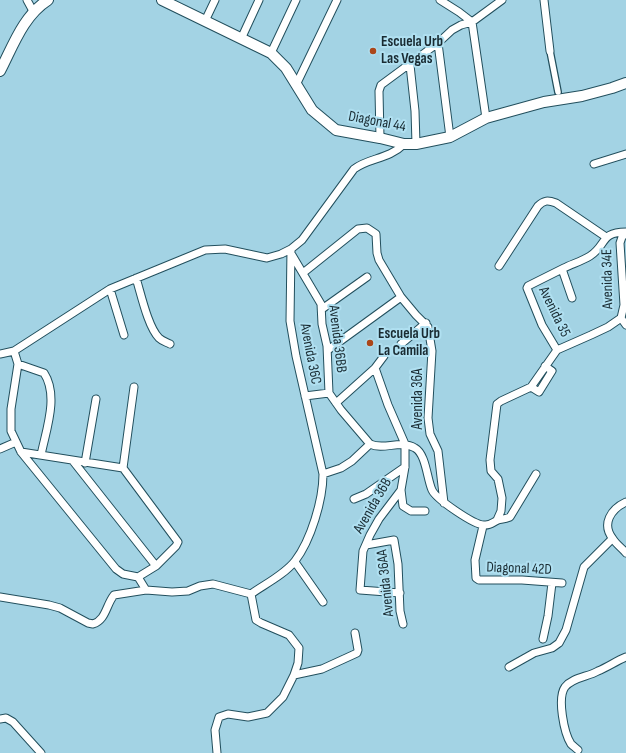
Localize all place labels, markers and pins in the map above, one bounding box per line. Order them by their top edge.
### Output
place label: Escuela Urb Las Vegas [381,33,443,68]
marker: Escuela Urb Las Vegas [368,46,378,56]
place label: Escuela Urb La Camila [378,325,440,360]
marker: Escuela Urb La Camila [365,338,375,348]

